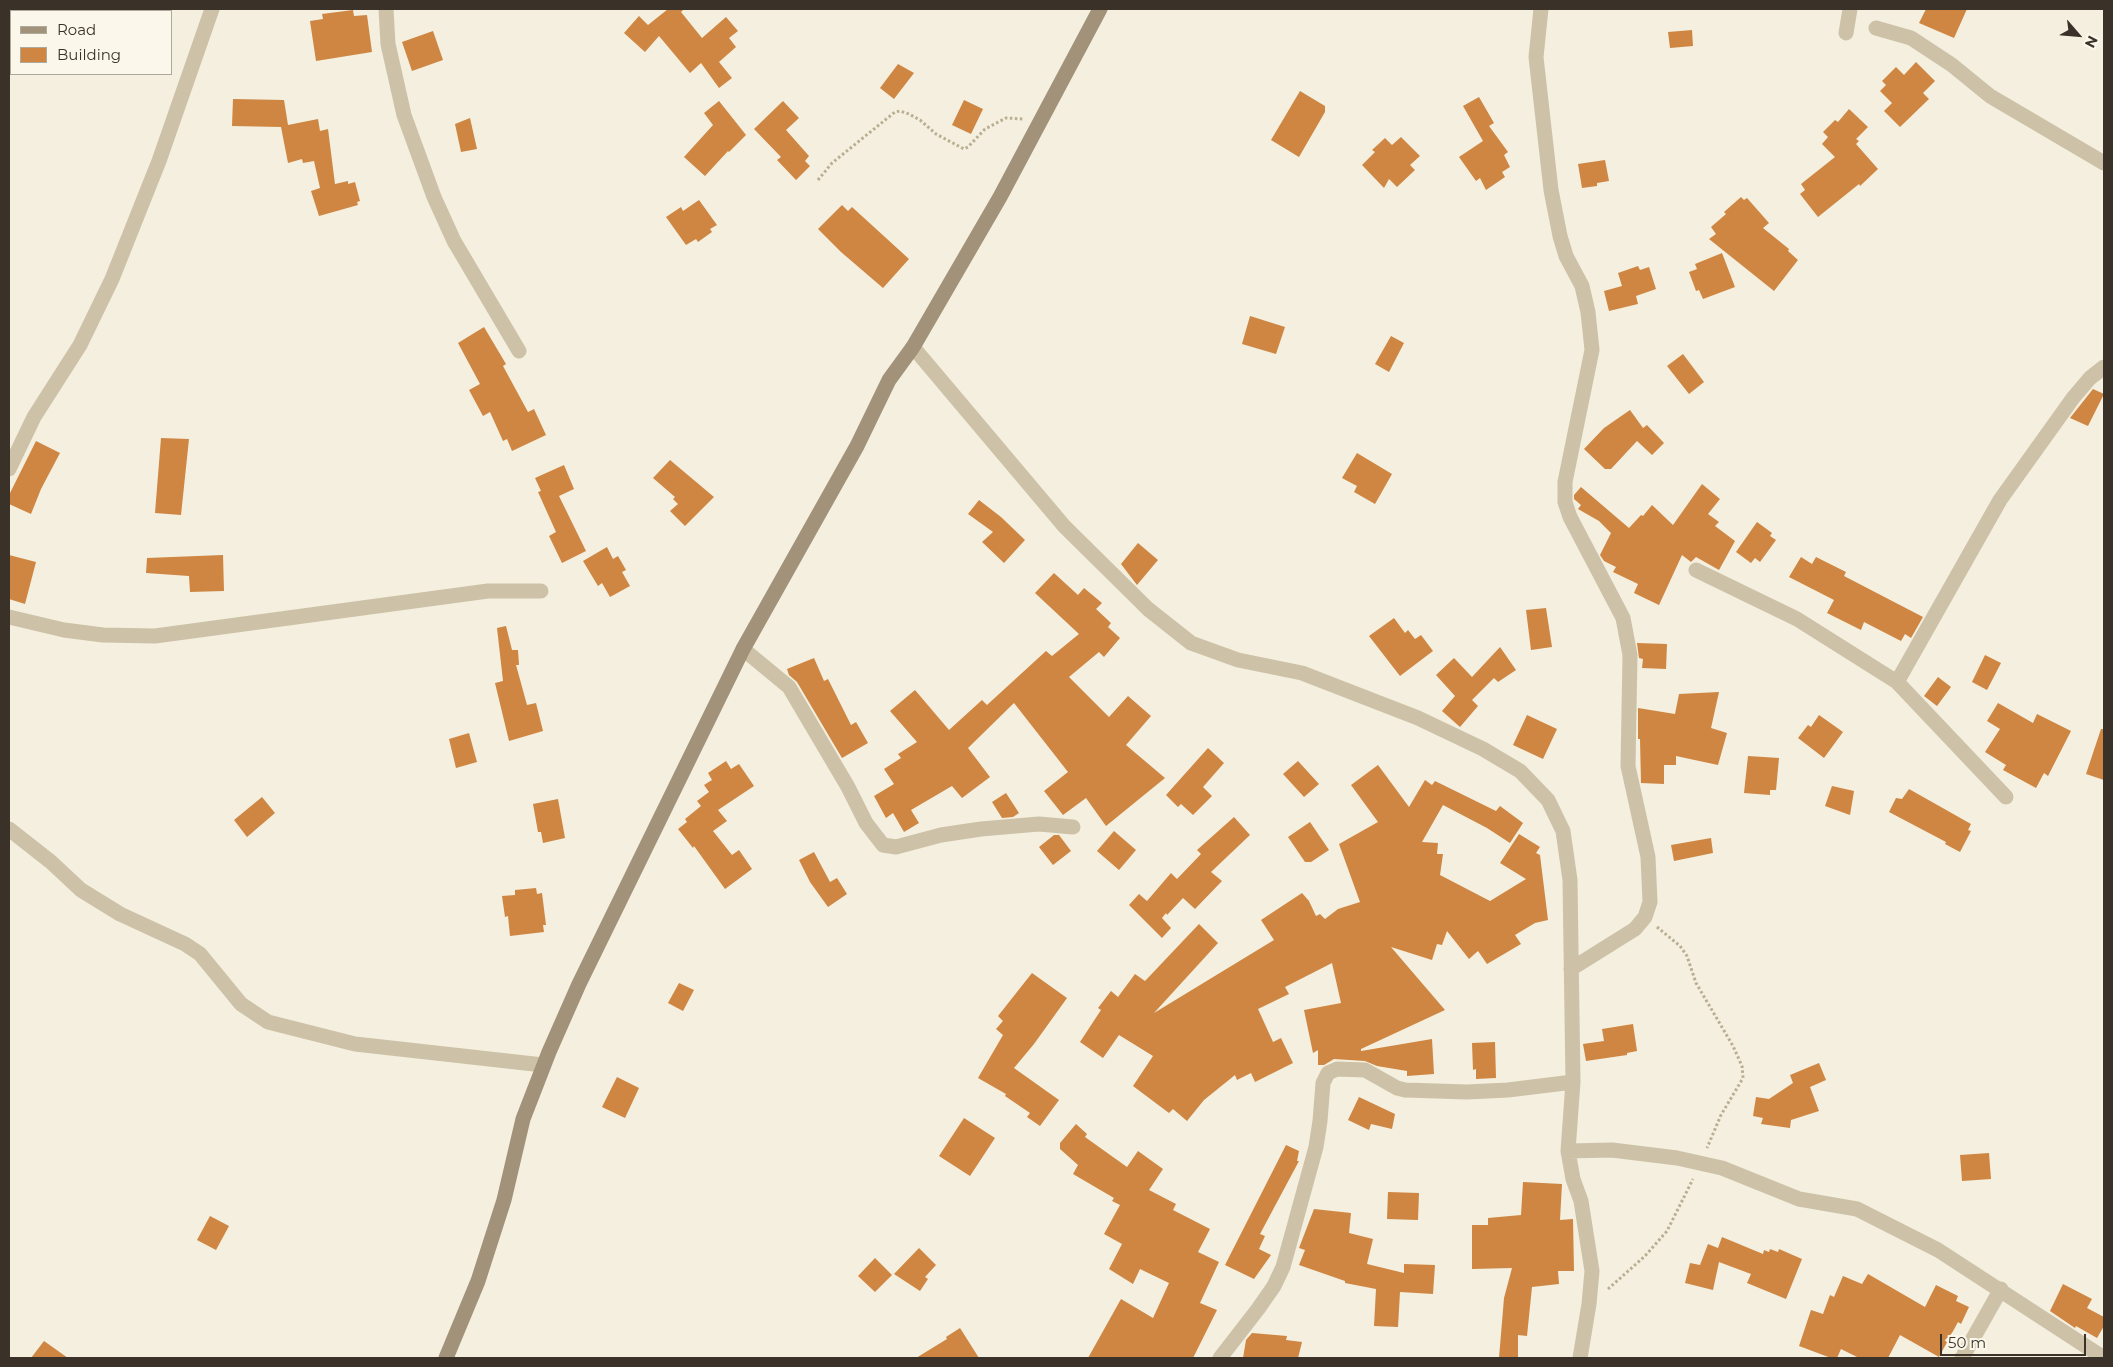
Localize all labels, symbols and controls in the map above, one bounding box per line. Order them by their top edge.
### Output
legend [10,10,172,75]
north arrow [2053,10,2103,60]
text: Road [57,20,96,39]
text: N [2081,33,2102,51]
text: Building [57,45,121,64]
scale bar [1943,1324,2089,1356]
text: 50 m [1948,1333,1986,1352]

